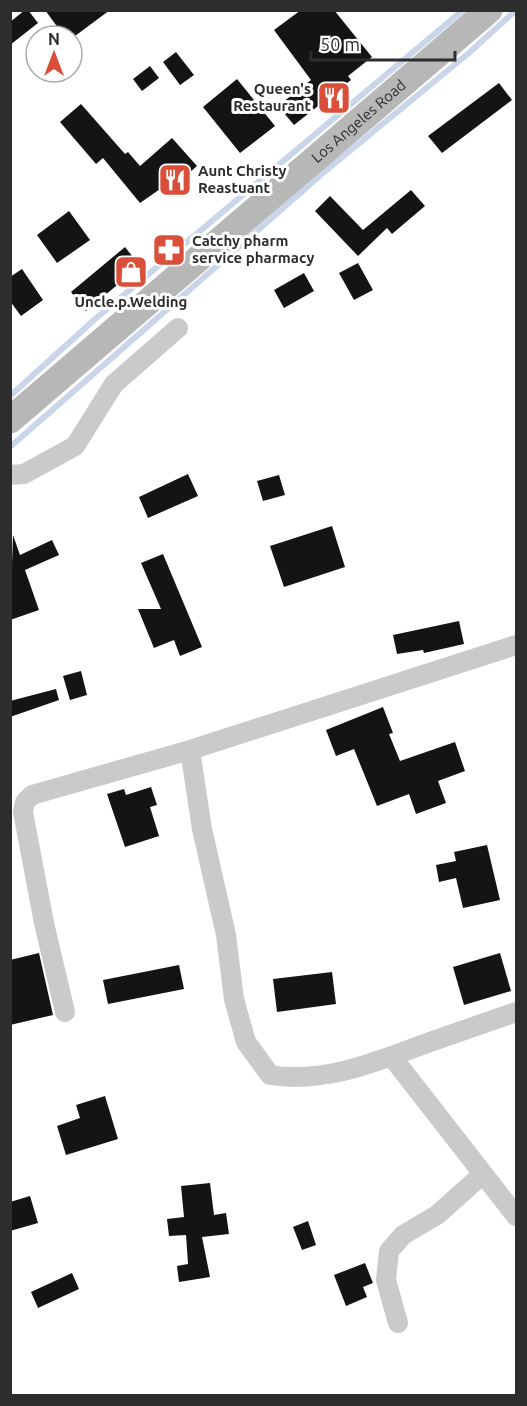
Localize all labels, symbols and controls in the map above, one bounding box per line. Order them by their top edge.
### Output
north arrow [24,24,84,84]
scale bar [311,24,455,62]
text: N [48,30,60,48]
text: 50 m [320,34,360,54]
street label: Los Angeles Road [308,76,409,166]
place label: Queen's Restaurant [233,80,312,114]
restaurant icon: Queen's Restaurant [316,80,352,116]
restaurant icon: Aunt Christy Reastuant [157,162,193,198]
place label: Aunt Christy Reastuant [198,162,286,196]
pharmacy icon: Catchy pharm service pharmacy [151,232,187,268]
place label: Catchy pharm service pharmacy [192,232,314,266]
shop icon: Uncle.p.Welding [113,254,149,290]
place label: Uncle.p.Welding [75,293,187,310]

